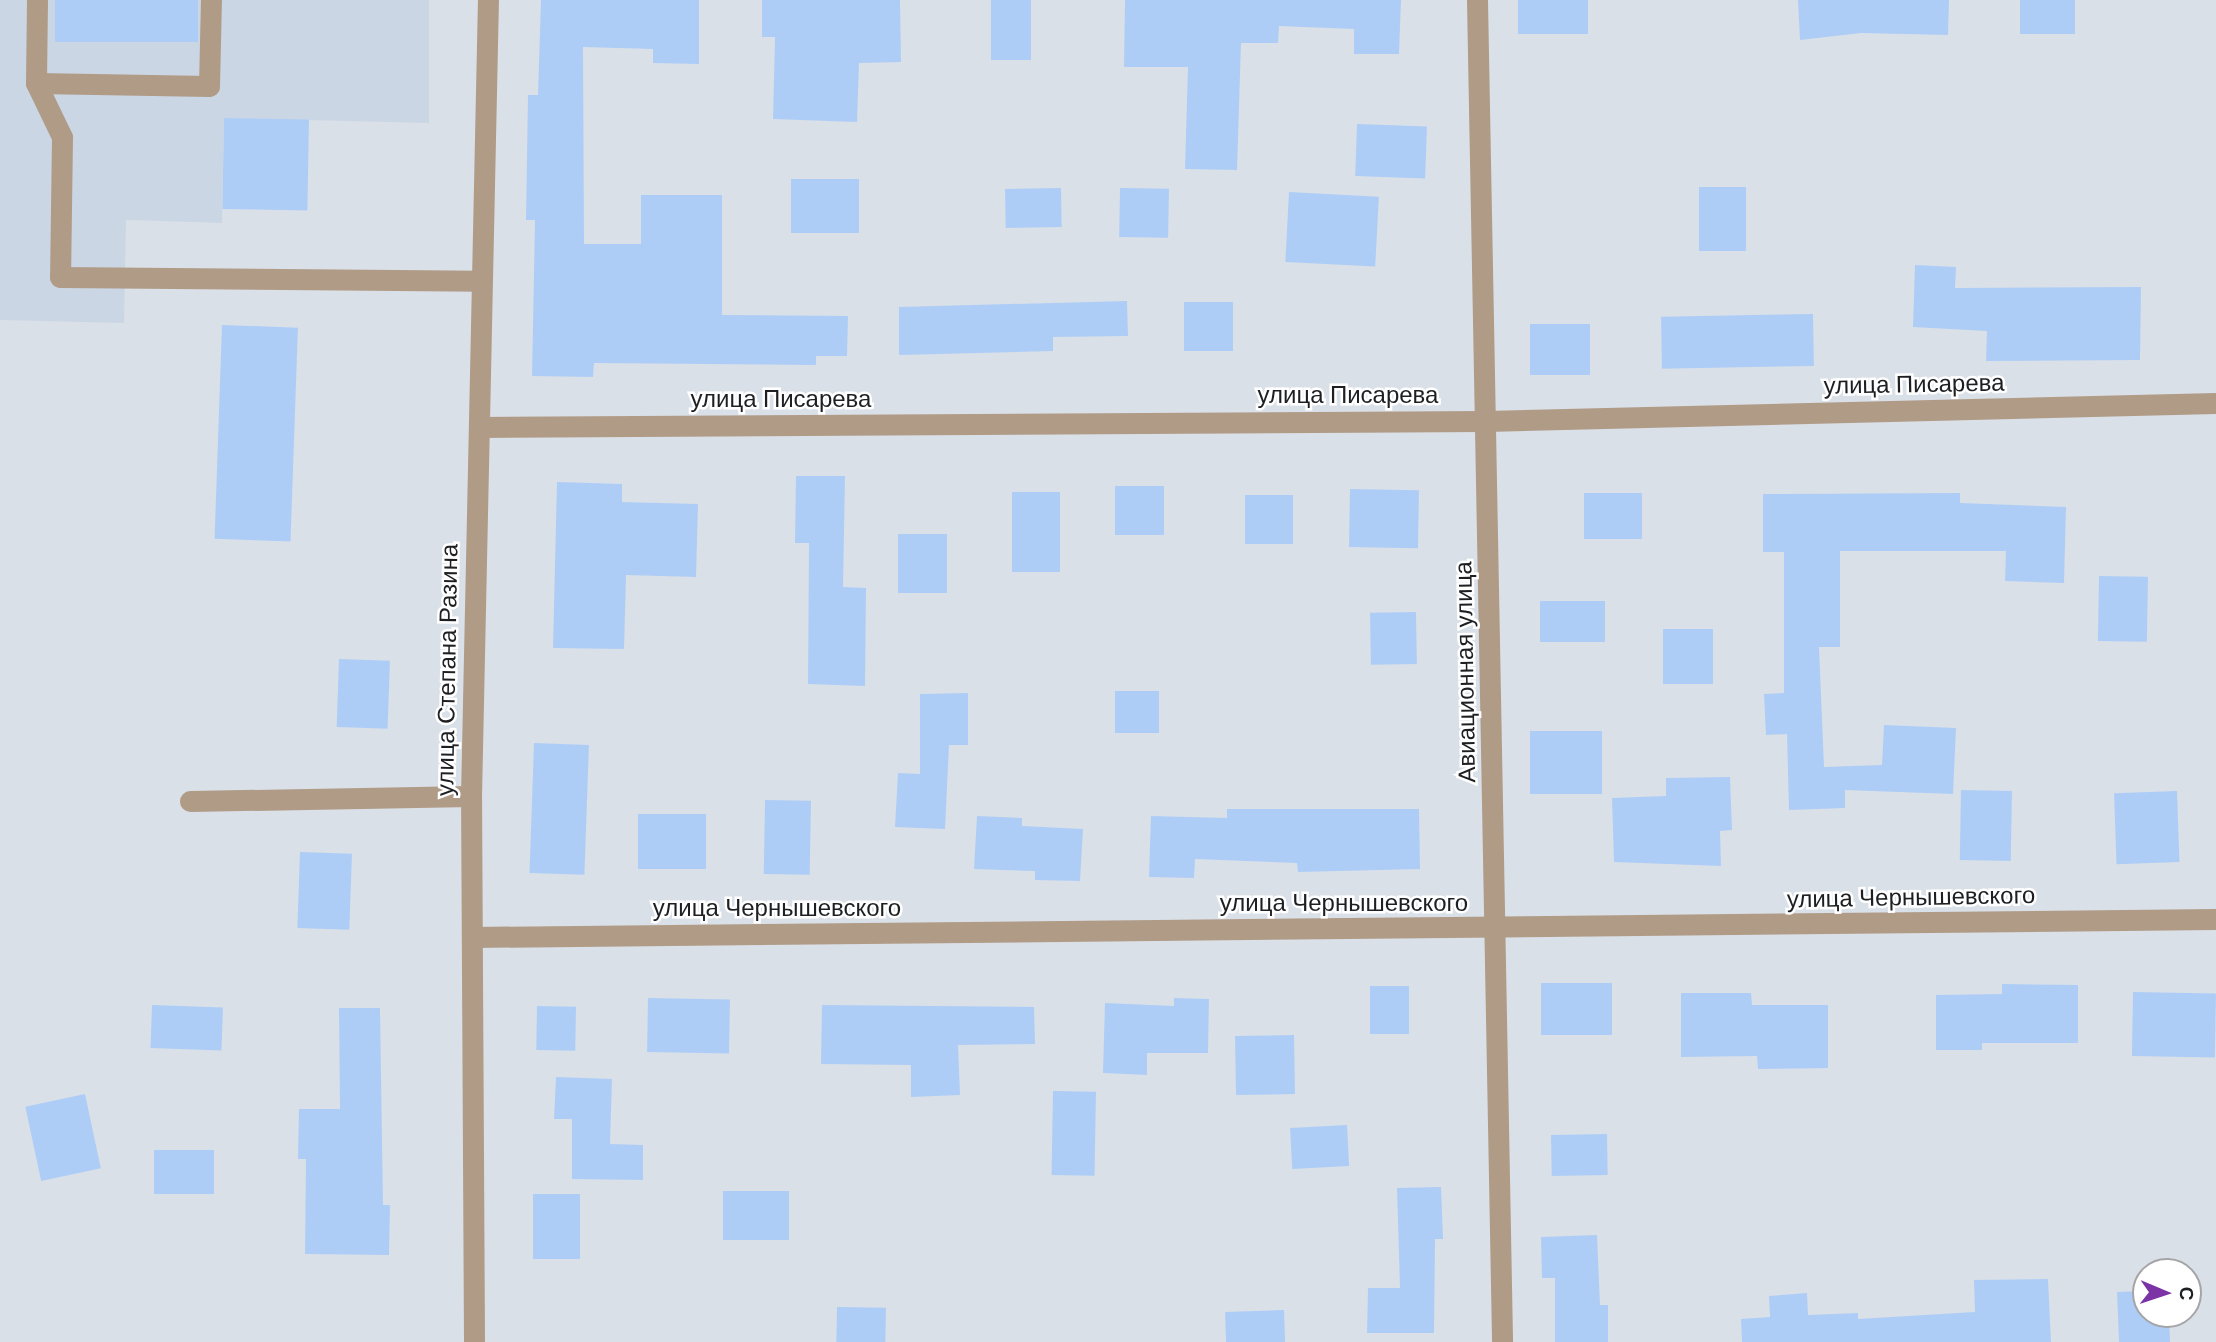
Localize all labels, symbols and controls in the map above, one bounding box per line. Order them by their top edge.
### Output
street label: улица Писарева [1823,368,2005,400]
street label: улица Писарева [1258,381,1438,409]
street label: улица Писарева [691,385,871,413]
street label: улица Степана Разина [430,544,464,796]
street label: Авиационная улица [1449,561,1481,783]
street label: улица Чернышевского [1787,880,2035,914]
street label: улица Чернышевского [1220,889,1468,917]
street label: улица Чернышевского [653,894,901,922]
north arrow [2132,1258,2202,1328]
text: С [2174,1286,2199,1301]

